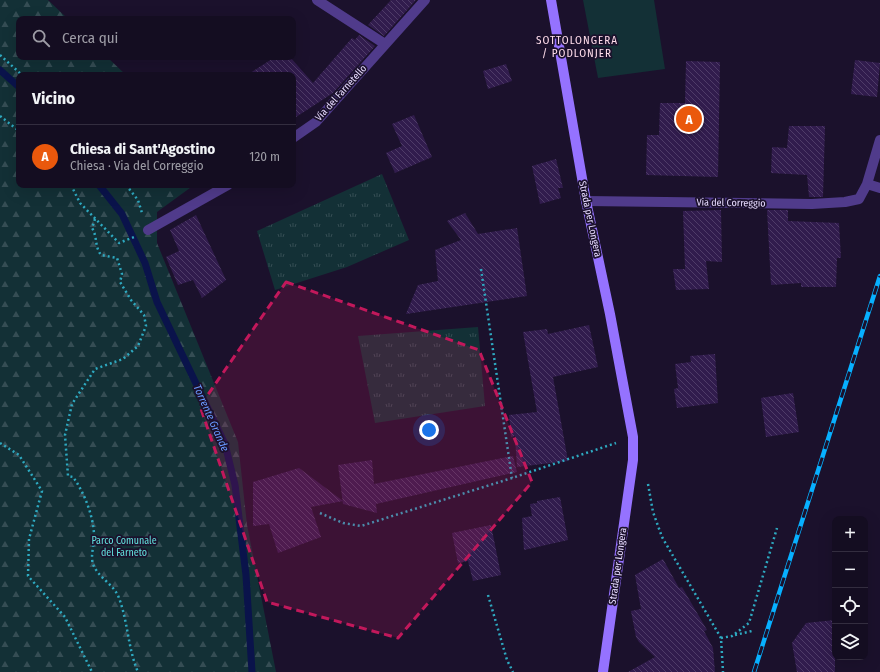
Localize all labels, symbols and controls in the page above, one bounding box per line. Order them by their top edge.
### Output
search box [16,16,296,60]
icon: search [30,27,52,49]
text: Cerca qui [62,29,118,47]
district label: SOTTOLONGERA / PODLONJER [536,34,618,60]
street label: Via del Farnetello [313,63,369,123]
text: Vicino [32,88,75,109]
pin: A [676,104,702,134]
text: Chiesa di Sant'Agostino [70,140,215,158]
text: A [41,149,49,164]
text: 120 m [249,149,280,164]
text: Chiesa · Via del Correggio [70,158,204,173]
street label: Strada per Longera [576,180,604,258]
street label: Via del Correggio [696,196,766,210]
water label: Torrente Grande [190,383,232,453]
your location [419,420,439,440]
map controls [832,516,868,660]
button: + [832,516,868,552]
street label: Strada per Longera [607,527,629,605]
park label: Parco Comunale del Farneto [91,535,157,559]
button: − [832,552,868,588]
button: locate [832,588,868,624]
button: layers [832,624,868,660]

